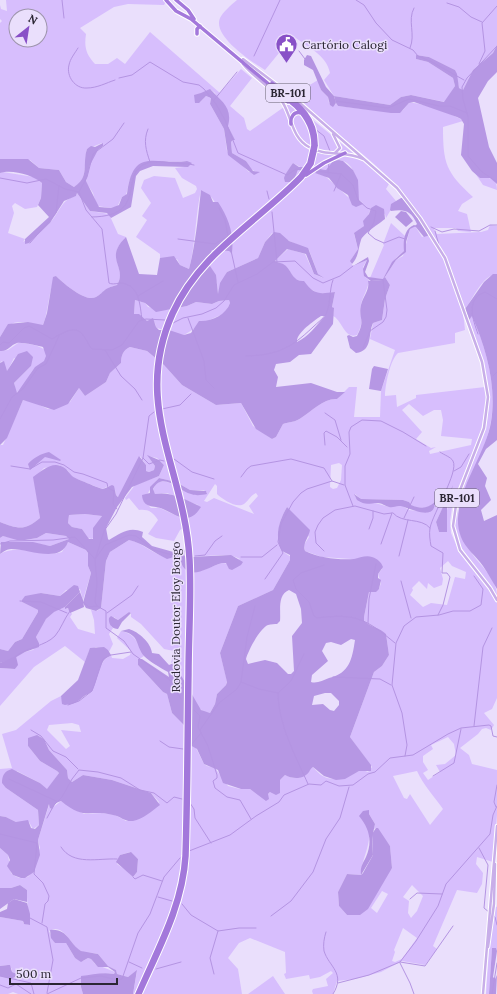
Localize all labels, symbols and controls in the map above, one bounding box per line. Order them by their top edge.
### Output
north arrow [8,8,48,48]
text: N [26,11,41,28]
public building icon: Cartório Calogi [274,32,300,65]
place label: Cartório Calogi [302,37,387,52]
road number: BR-101 [266,84,310,102]
road number: BR-101 [435,489,479,507]
street label: Rodovia Doutor Eloy Borgo [168,542,183,692]
scale bar [10,960,117,986]
text: 500 m [16,966,52,981]

